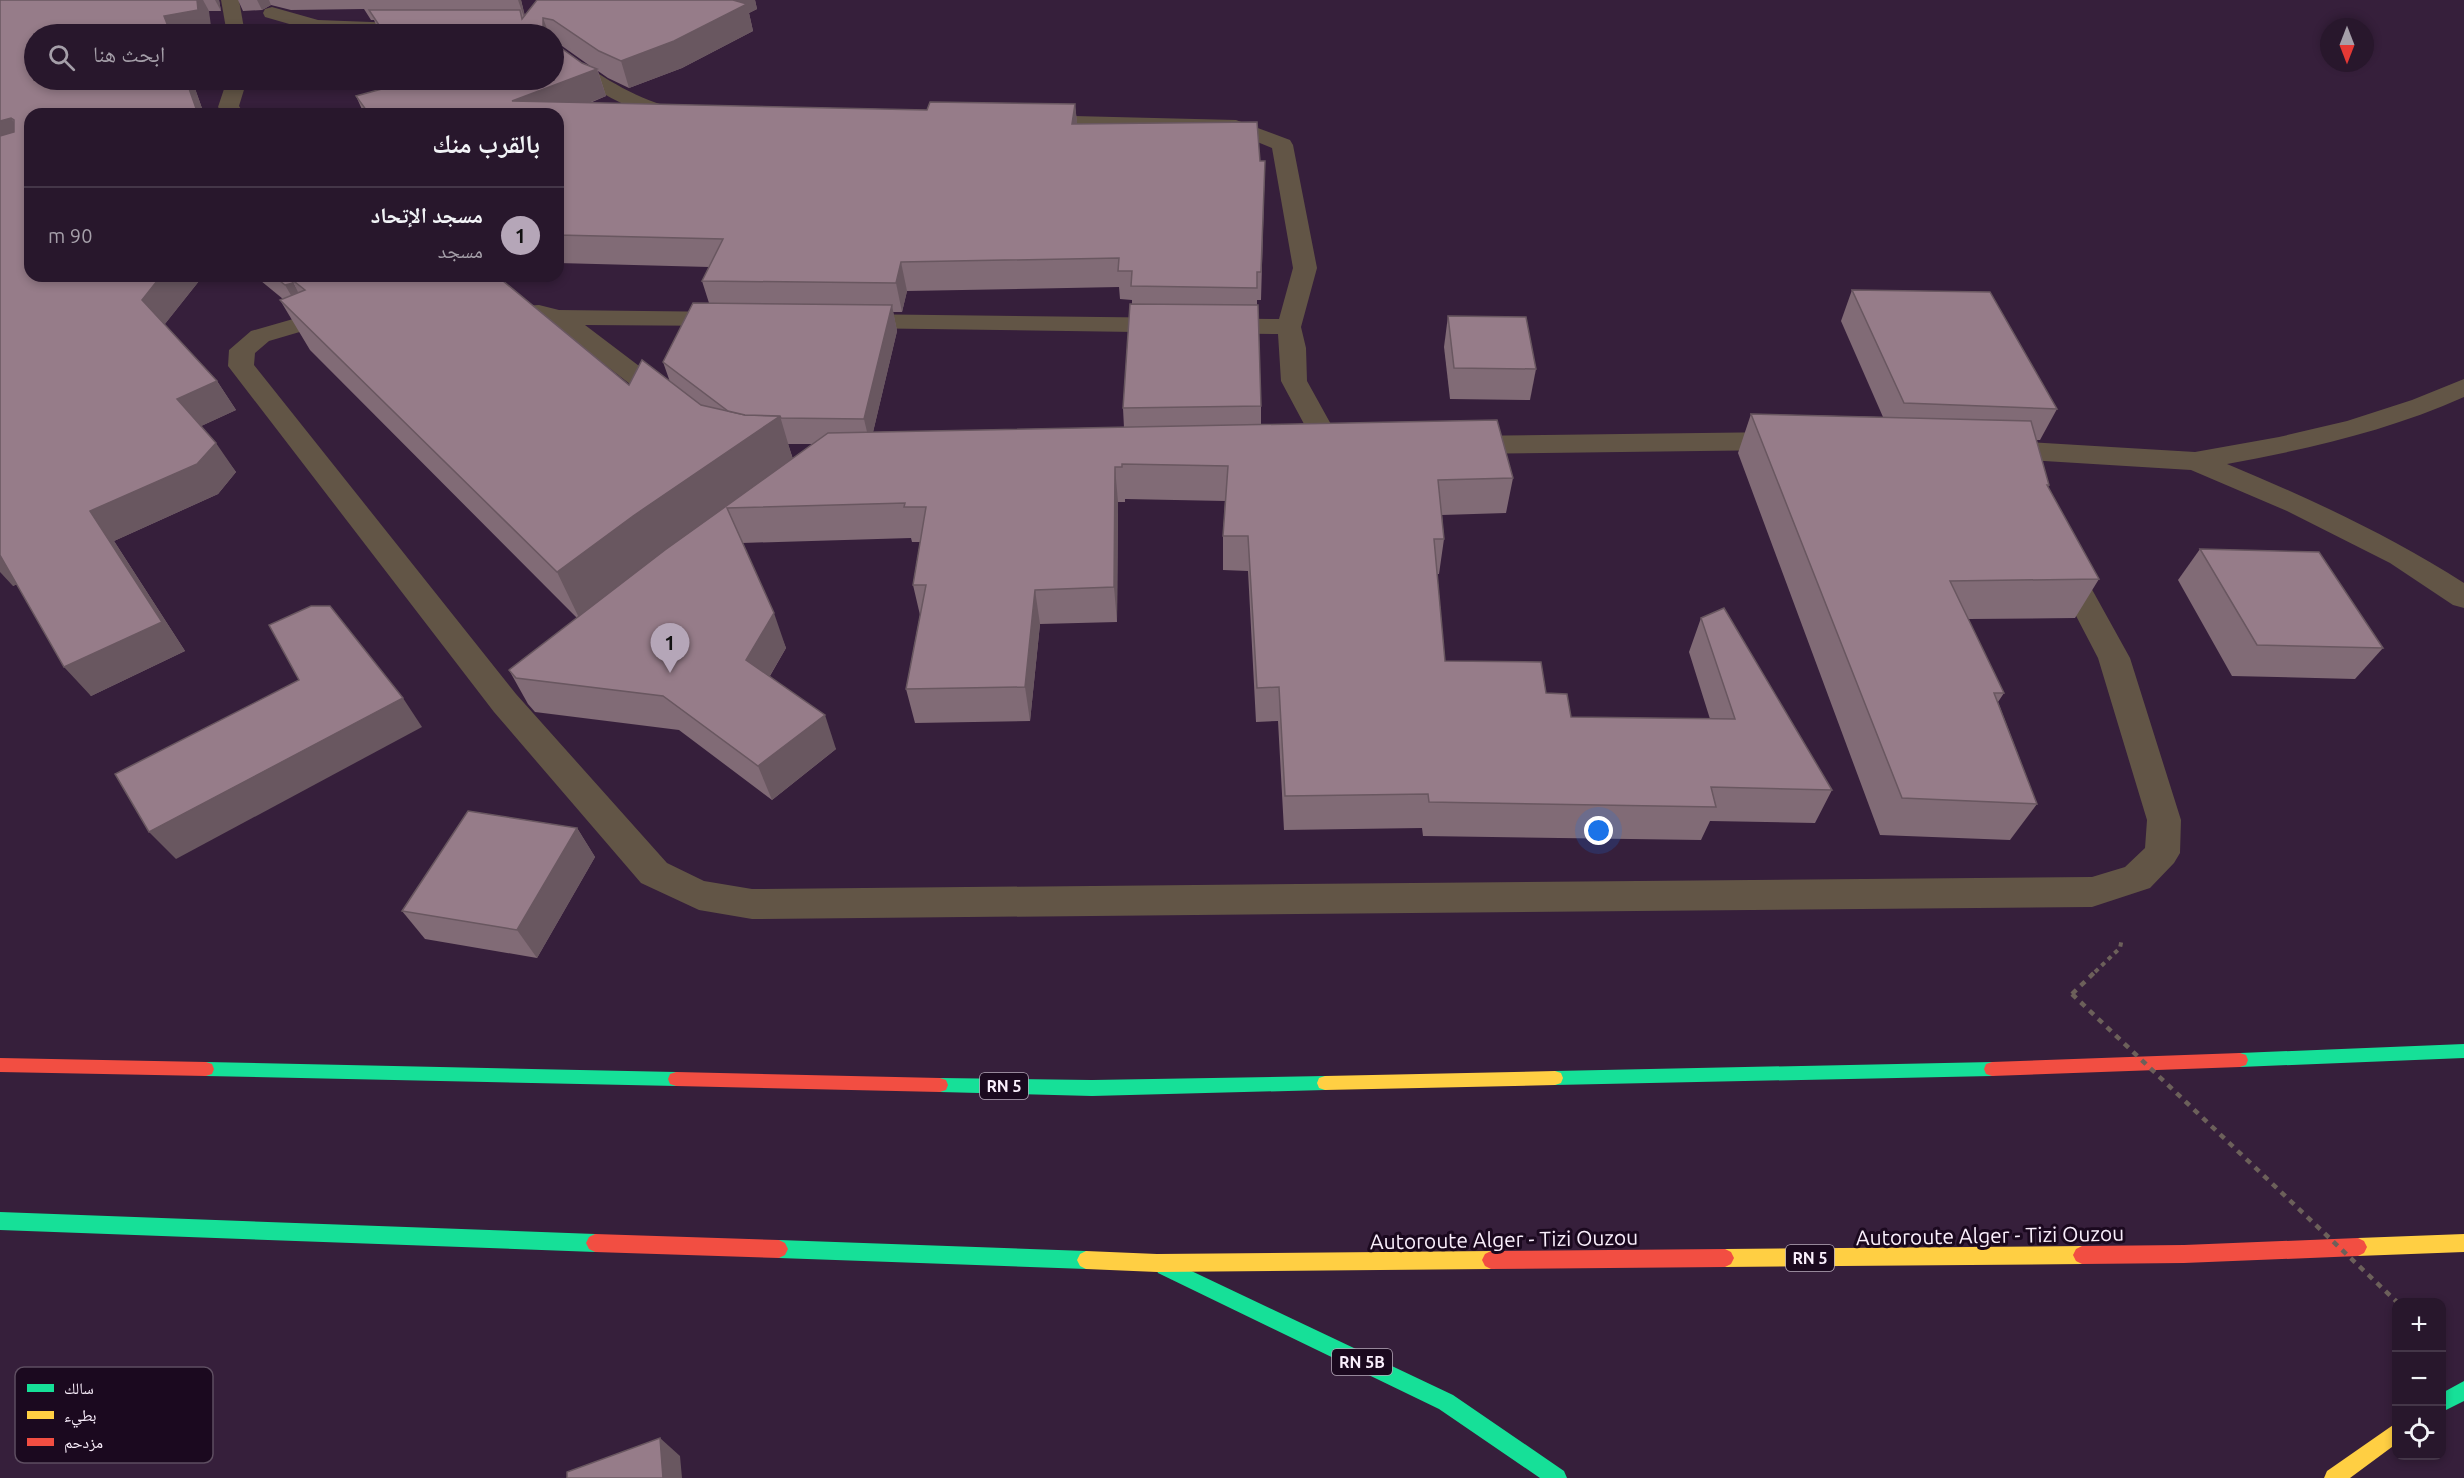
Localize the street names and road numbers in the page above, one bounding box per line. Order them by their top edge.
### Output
road number: RN 5 [980,1073,1028,1099]
street label: Autoroute Alger - Tizi Ouzou [1856,1221,2124,1249]
street label: Autoroute Alger - Tizi Ouzou [1370,1225,1638,1253]
road number: RN 5 [1786,1245,1834,1271]
road number: RN 5B [1332,1349,1392,1375]

